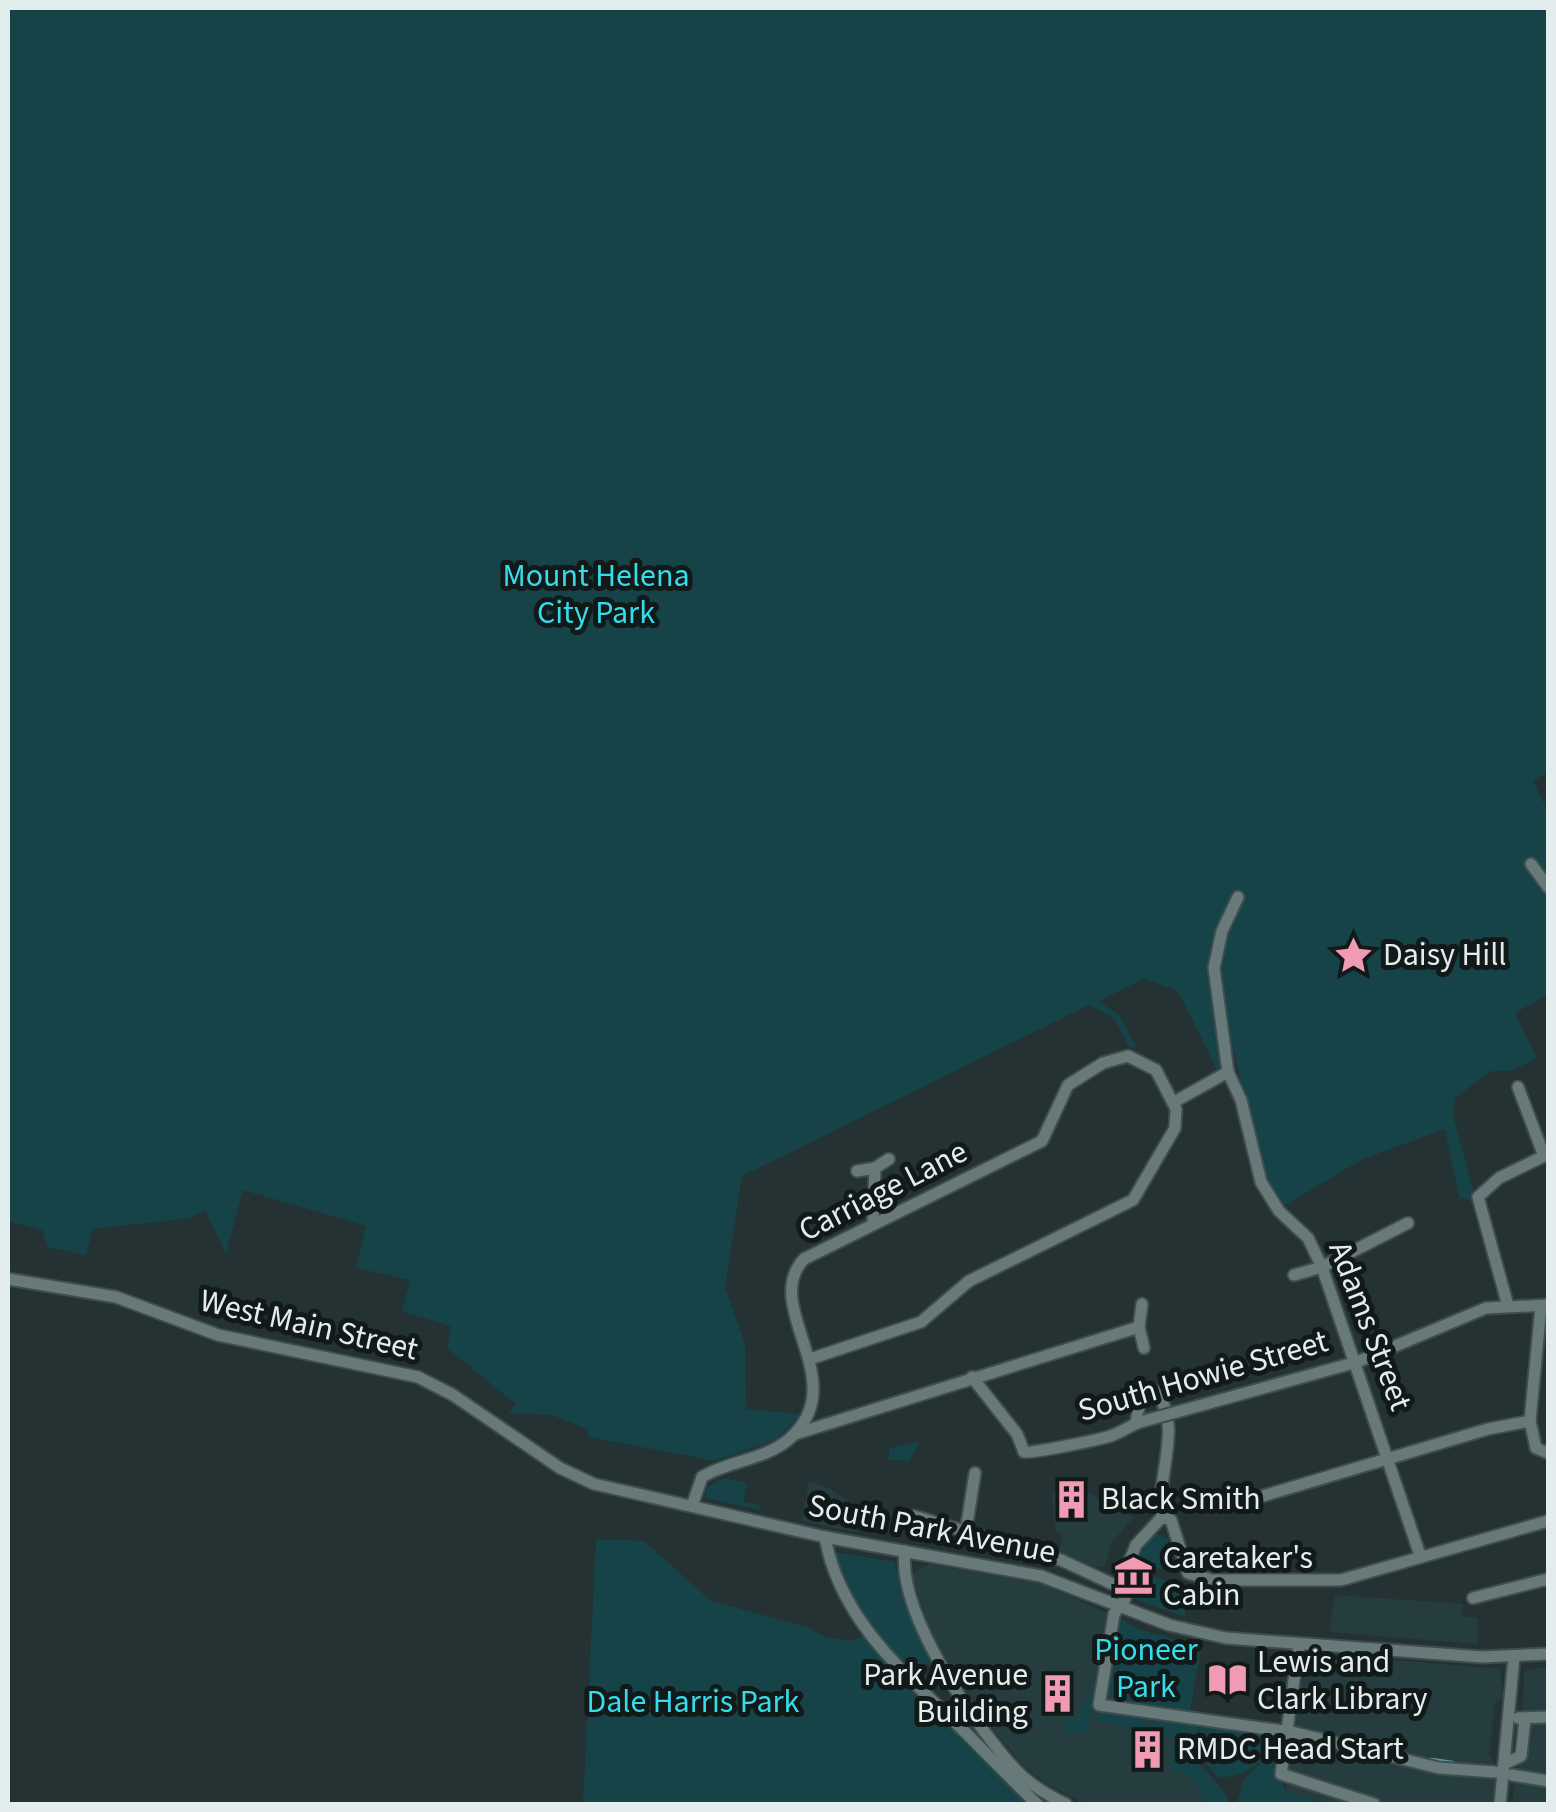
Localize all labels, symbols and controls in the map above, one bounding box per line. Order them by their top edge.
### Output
park label: Mount Helena City Park [502,553,690,636]
place label: Daisy Hill [1383,932,1507,978]
place icon: Daisy Hill [1332,934,1374,976]
street label: Carriage Lane [791,1129,975,1253]
street label: Adams Street [1317,1235,1423,1417]
street label: West Main Street [195,1278,423,1372]
street label: South Howie Street [1073,1318,1333,1434]
place label: Black Smith [1101,1476,1261,1522]
building icon: Black Smith [1050,1478,1092,1520]
street label: South Park Avenue [804,1482,1060,1576]
place label: Caretaker's Cabin [1163,1535,1313,1618]
museum icon: Caretaker's Cabin [1112,1555,1154,1597]
park label: Pioneer Park [1094,1627,1199,1710]
place label: Lewis and Clark Library [1257,1639,1427,1722]
place label: Park Avenue Building [863,1652,1028,1735]
library icon: Lewis and Clark Library [1206,1659,1248,1701]
building icon: Park Avenue Building [1037,1672,1079,1714]
park label: Dale Harris Park [587,1679,800,1725]
place label: RMDC Head Start [1177,1726,1404,1772]
building icon: RMDC Head Start [1126,1728,1168,1770]

